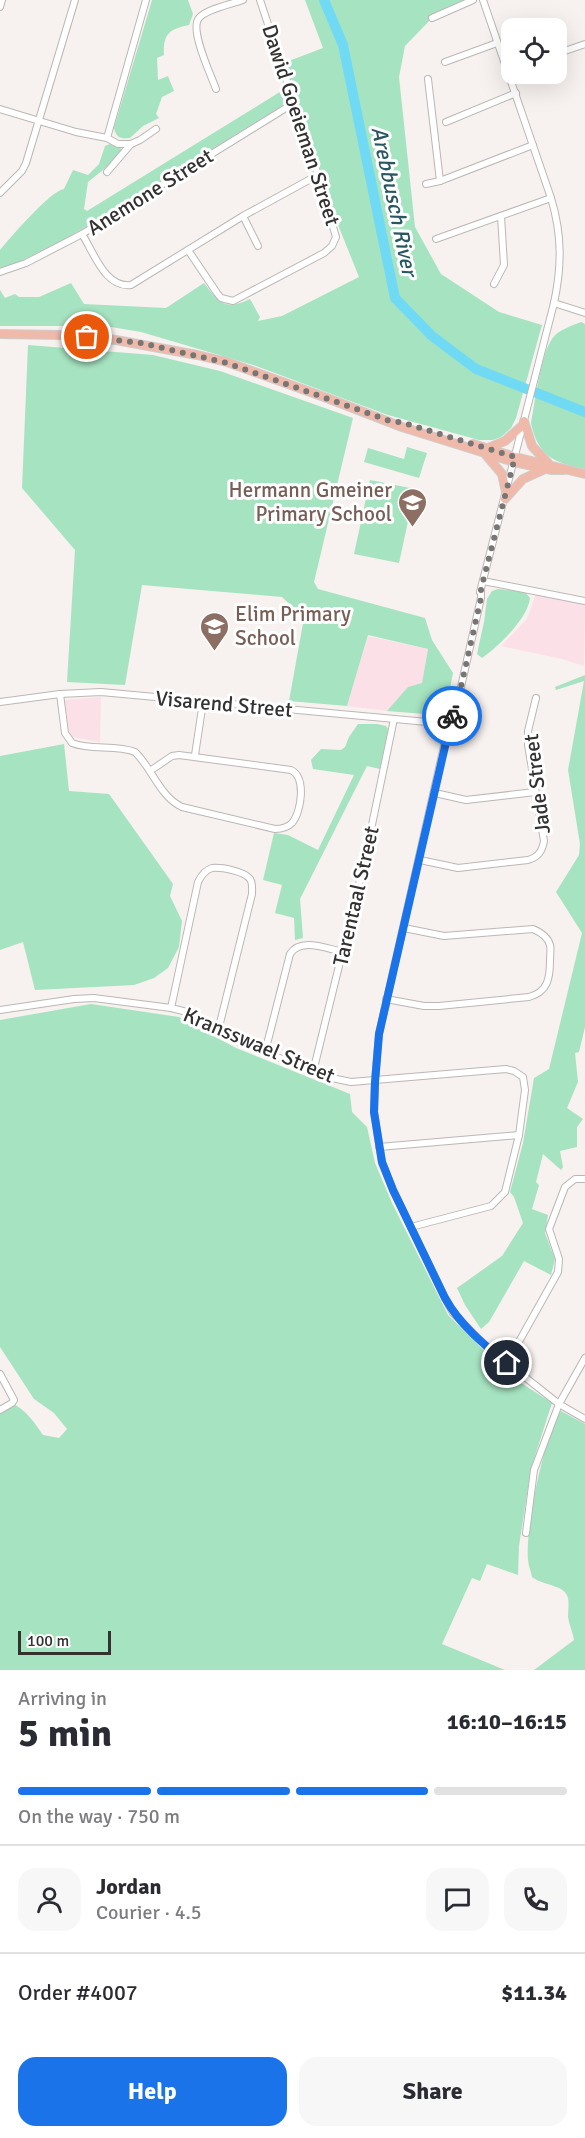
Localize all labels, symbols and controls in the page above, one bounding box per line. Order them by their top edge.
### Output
map controls [501,18,567,84]
button: locate [501,18,567,84]
street label: Dawid Goeieman Street [256,21,346,229]
water label: Arebbusch River [366,124,424,281]
street label: Anemone Street [82,143,218,241]
pin [61,311,112,362]
icon: bag [70,320,103,353]
place label: Hermann Gmeiner Primary School [229,477,392,527]
school or university icon: Hermann Gmeiner Primary School [397,486,429,528]
place label: Elim Primary School [235,601,351,651]
school or university icon: Elim Primary School [198,610,230,652]
street label: Visarend Street [154,685,294,723]
courier [422,686,482,746]
icon: bike [436,700,469,733]
street label: Jade Street [518,733,556,835]
street label: Tarentaal Street [327,823,385,969]
street label: Kransswael Street [179,1001,339,1089]
pin [481,1337,532,1388]
icon: home [490,1346,523,1379]
scale bar [18,1628,111,1656]
text: 100 m [27,1631,69,1651]
text: Arriving in [18,1686,107,1711]
text: 16:10–16:15 [447,1708,567,1735]
text: 5 min [18,1709,112,1757]
text: On the way · 750 m [18,1804,180,1829]
button: person [18,1868,81,1931]
button: chat [426,1868,489,1931]
button: phone [504,1868,567,1931]
text: Jordan [96,1873,162,1900]
text: Courier · 4.5 [96,1900,202,1925]
text: Order #4007 [18,1979,138,2006]
text: $11.34 [501,1979,567,2006]
button: Help [18,2057,287,2126]
button: Share [299,2057,567,2126]

